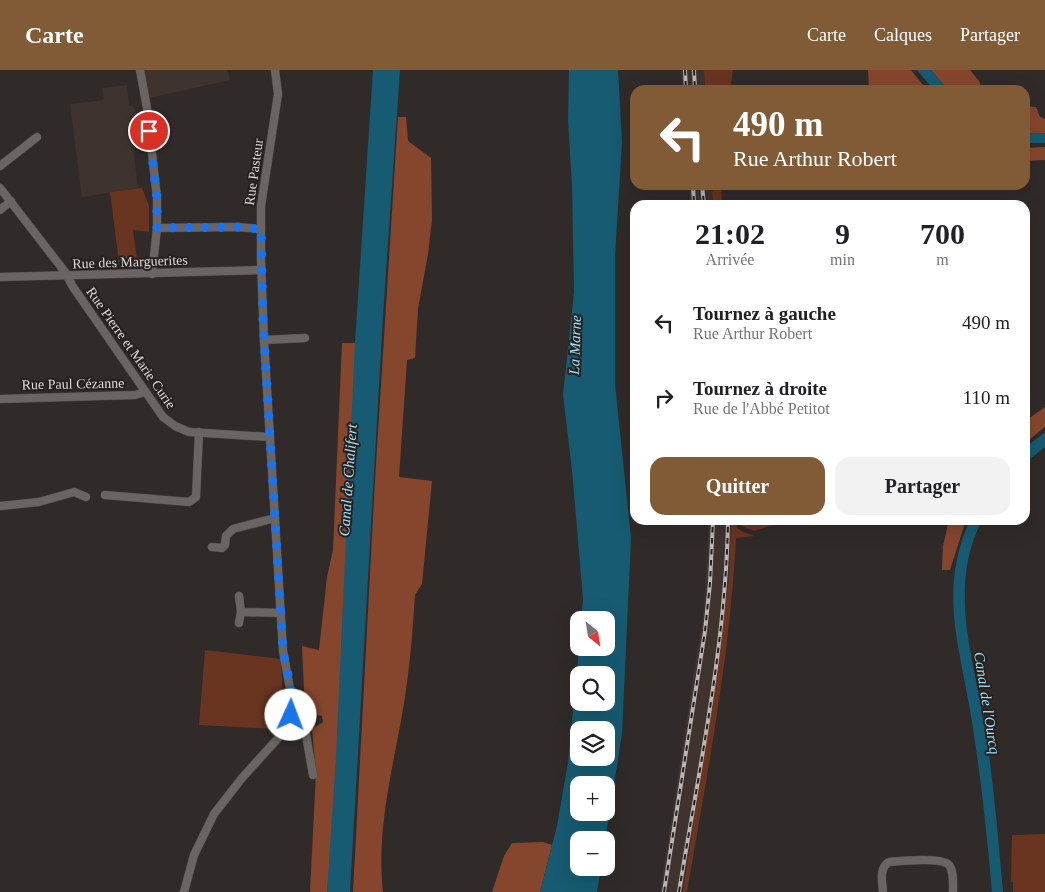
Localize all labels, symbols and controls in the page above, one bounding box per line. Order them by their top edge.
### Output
text: Carte [25,22,84,48]
text: Carte [807,25,846,45]
text: Calques [874,25,932,45]
text: Partager [960,25,1020,45]
icon: left [650,105,715,170]
text: 490 m [733,105,823,144]
pin [128,110,170,152]
icon: arrive [135,117,163,145]
street label: Rue Pasteur [242,137,266,206]
text: Rue Arthur Robert [733,146,897,171]
text: 21:02 [695,217,765,250]
text: 9 [835,217,850,250]
text: 700 [920,217,965,250]
text: Arrivée [706,251,754,268]
text: min [830,251,855,268]
text: m [936,251,949,268]
street label: Rue des Marguerites [72,252,188,272]
street label: Rue Pierre et Marie Curie [83,284,179,412]
text: Tournez à gauche [693,303,836,324]
icon: left [650,309,678,337]
text: 490 m [962,312,1010,333]
water label: La Marne [566,315,584,376]
text: Rue Arthur Robert [693,325,812,342]
street label: Rue Paul Cézanne [22,376,124,392]
text: Tournez à droite [693,378,827,399]
icon: right [650,384,678,412]
text: 110 m [963,387,1010,408]
text: Rue de l'Abbé Petitot [693,400,830,417]
water label: Canal de Chalifert [336,422,360,537]
button: Quitter [650,457,825,515]
button: Partager [835,457,1010,515]
north arrow [570,611,615,656]
map controls [570,611,615,876]
water label: Canal de l'Ourcq [971,651,1003,756]
button: search [570,666,615,711]
position arrow [264,688,316,740]
button: layers [570,721,615,766]
button: + [570,776,615,821]
button: − [570,831,615,876]

